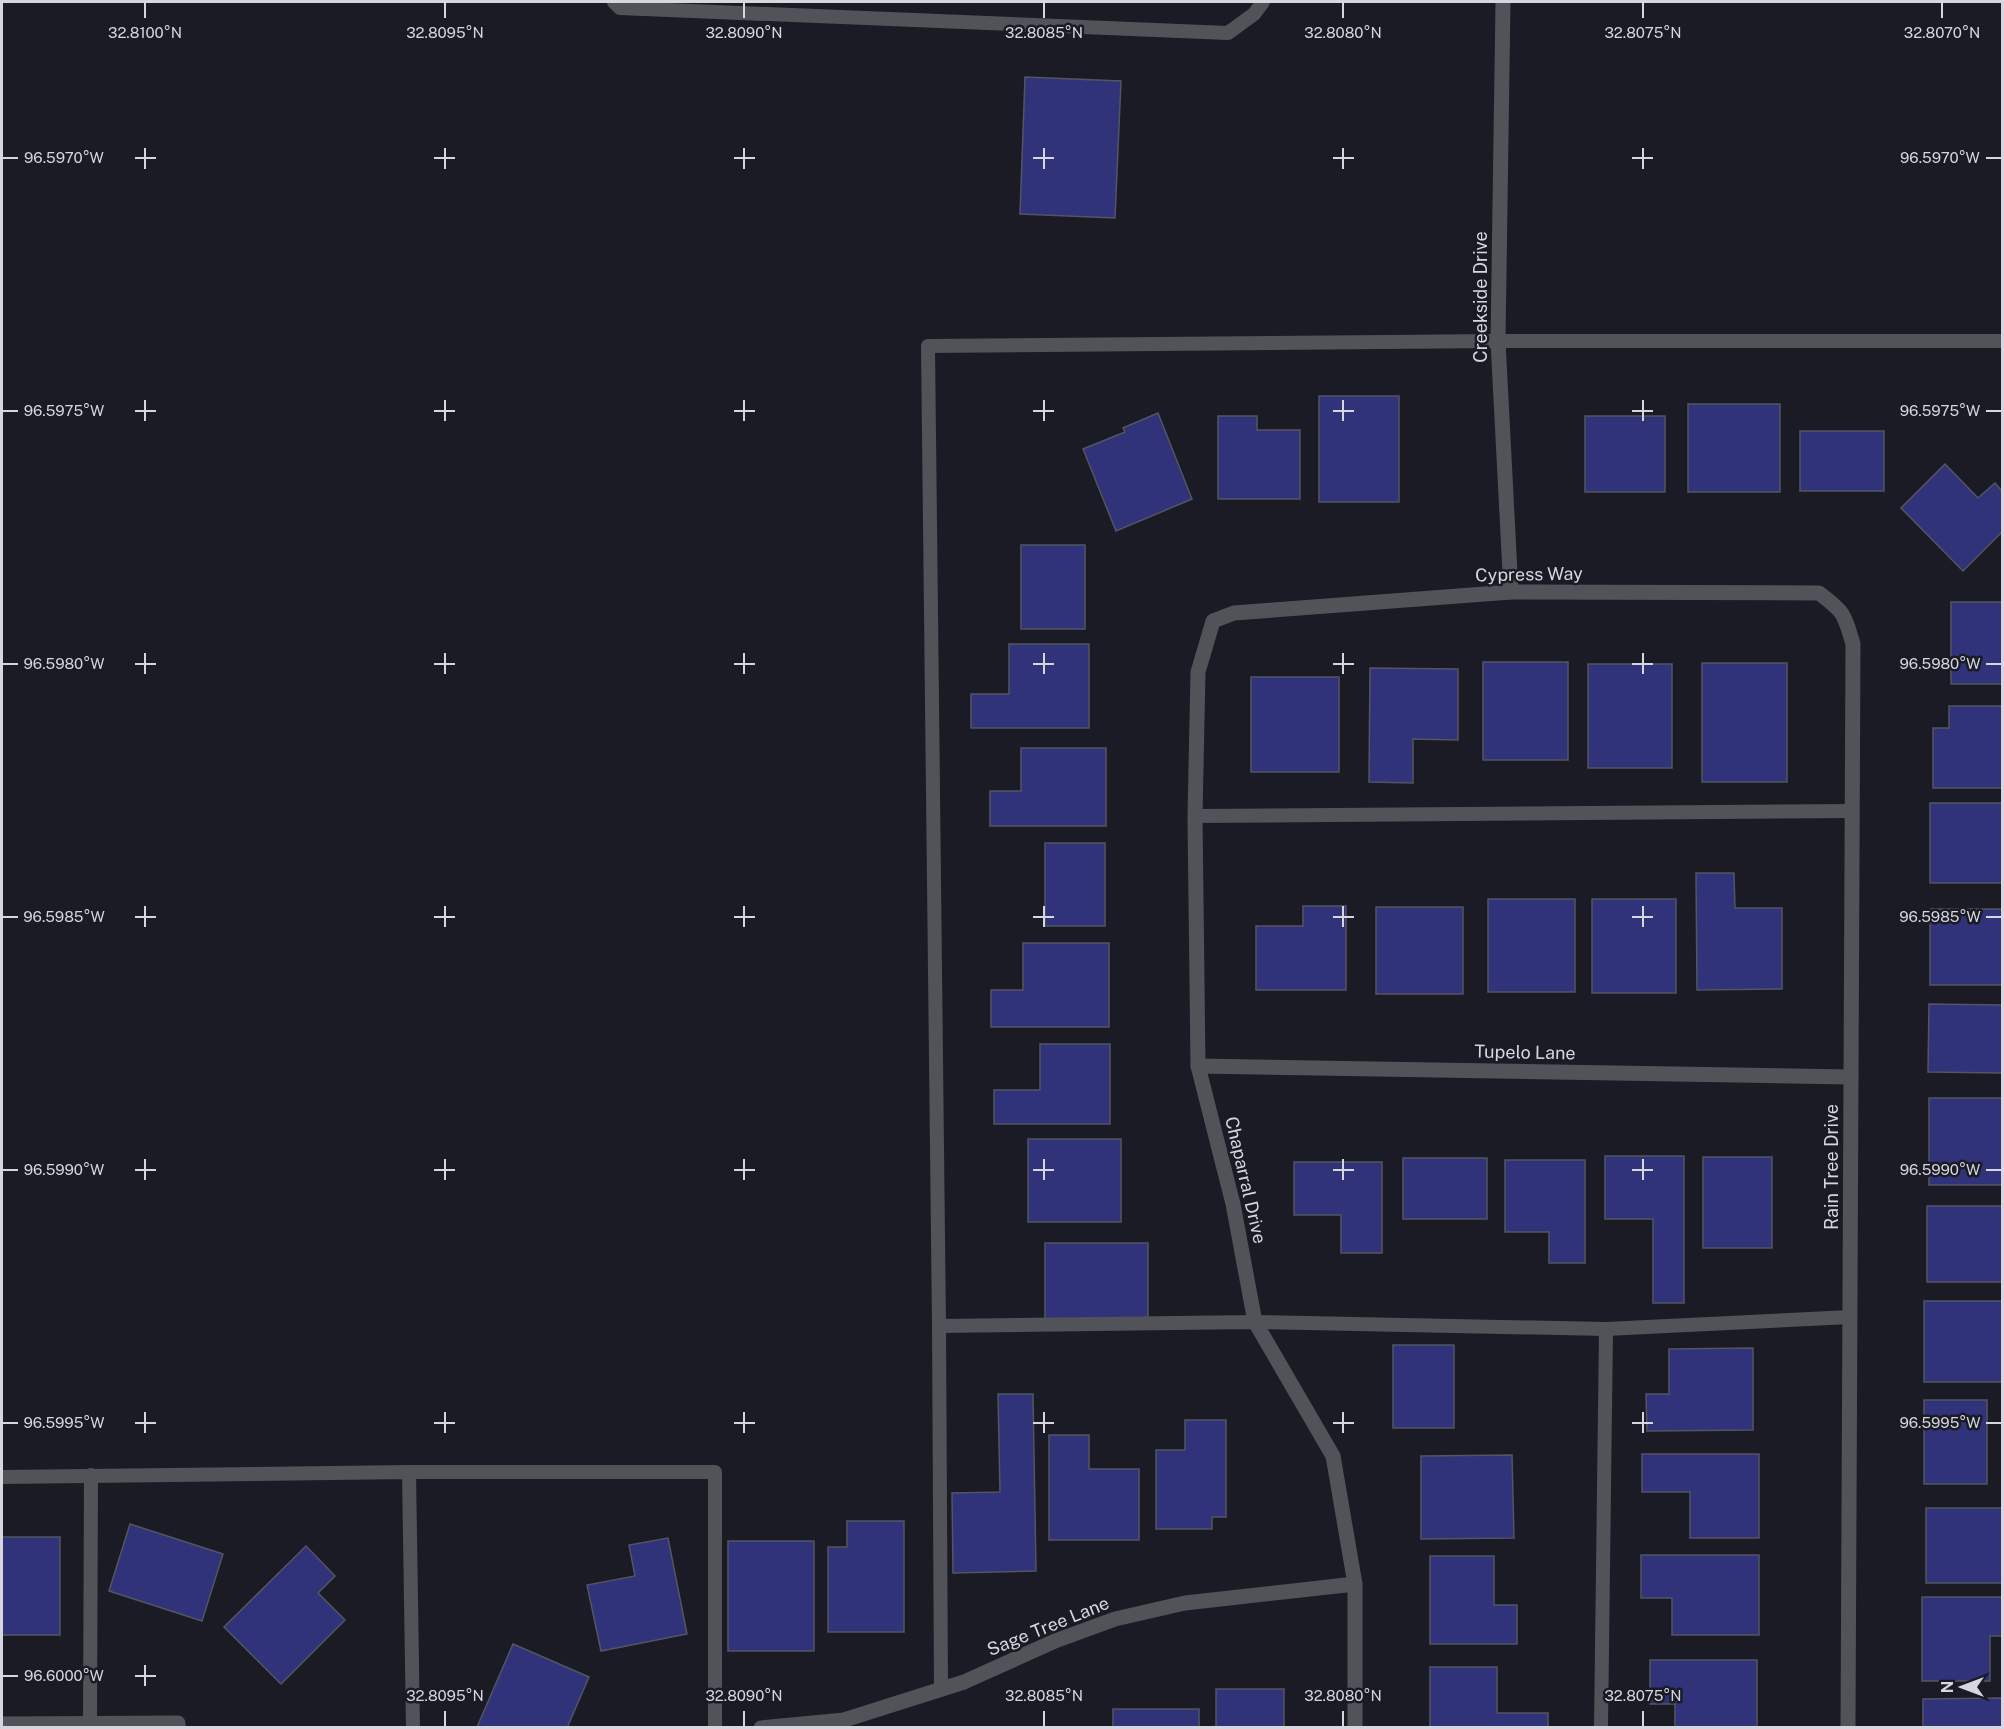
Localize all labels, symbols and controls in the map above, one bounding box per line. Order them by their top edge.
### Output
text: 32.8100°N [108,24,182,41]
text: 32.8095°N [406,24,484,41]
text: 32.8090°N [705,24,783,41]
text: 32.8085°N [1005,24,1083,41]
text: 32.8080°N [1304,24,1382,41]
text: 32.8075°N [1604,24,1682,41]
text: 32.8070°N [1904,24,1980,41]
text: 96.5970°W [24,149,104,166]
text: 96.5970°W [1900,149,1980,166]
street label: Creekside Drive [1470,231,1491,363]
text: 96.5975°W [24,402,104,419]
text: 96.5975°W [1900,402,1980,419]
street label: Cypress Way [1475,563,1583,585]
text: 96.5980°W [24,655,104,672]
text: 96.5980°W [1900,655,1980,672]
text: 96.5985°W [23,908,105,925]
text: 96.5985°W [1899,908,1981,925]
street label: Tupelo Lane [1474,1041,1576,1063]
street label: Rain Tree Drive [1821,1104,1842,1230]
street label: Chaparral Drive [1221,1114,1271,1246]
text: 96.5990°W [24,1161,104,1178]
text: 96.5990°W [1900,1161,1980,1178]
text: 96.5995°W [23,1414,105,1431]
text: 96.5995°W [1899,1414,1981,1431]
street label: Sage Tree Lane [984,1592,1112,1660]
north arrow [1932,1657,1992,1717]
text: 96.6000°W [24,1667,104,1684]
text: N [1938,1681,1957,1693]
text: 32.8095°N [406,1687,484,1704]
text: 32.8090°N [705,1687,783,1704]
text: 32.8085°N [1005,1687,1083,1704]
text: 32.8080°N [1304,1687,1382,1704]
text: 32.8075°N [1604,1687,1682,1704]

